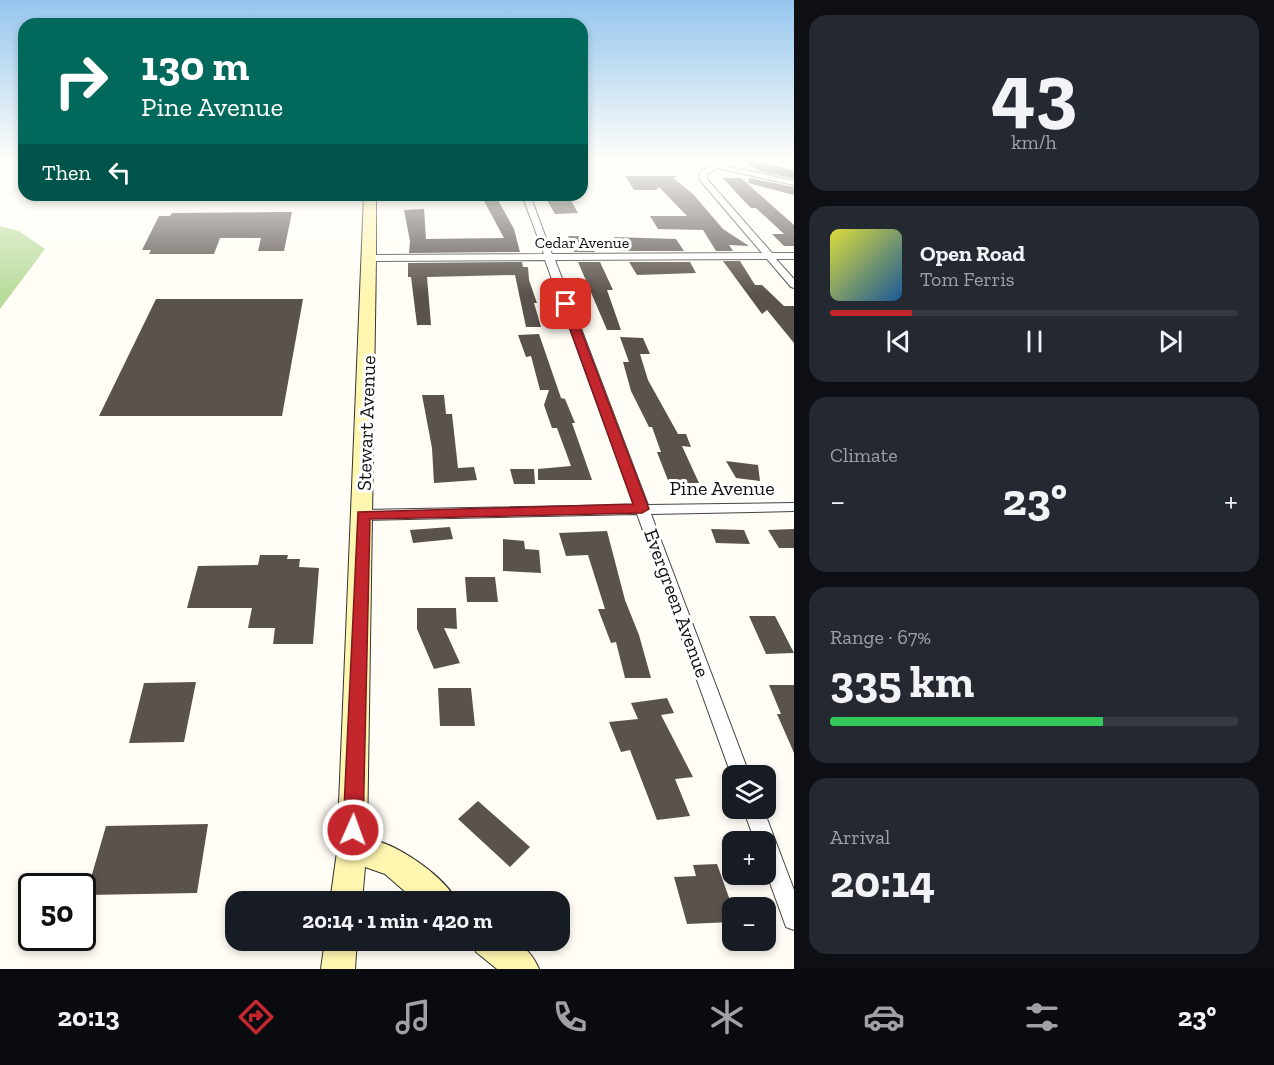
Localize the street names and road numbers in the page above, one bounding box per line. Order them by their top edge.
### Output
street label: Cedar Avenue [535,233,629,252]
street label: Stewart Avenue [352,355,380,491]
street label: Pine Avenue [669,476,775,500]
street label: Evergreen Avenue [639,525,715,681]

